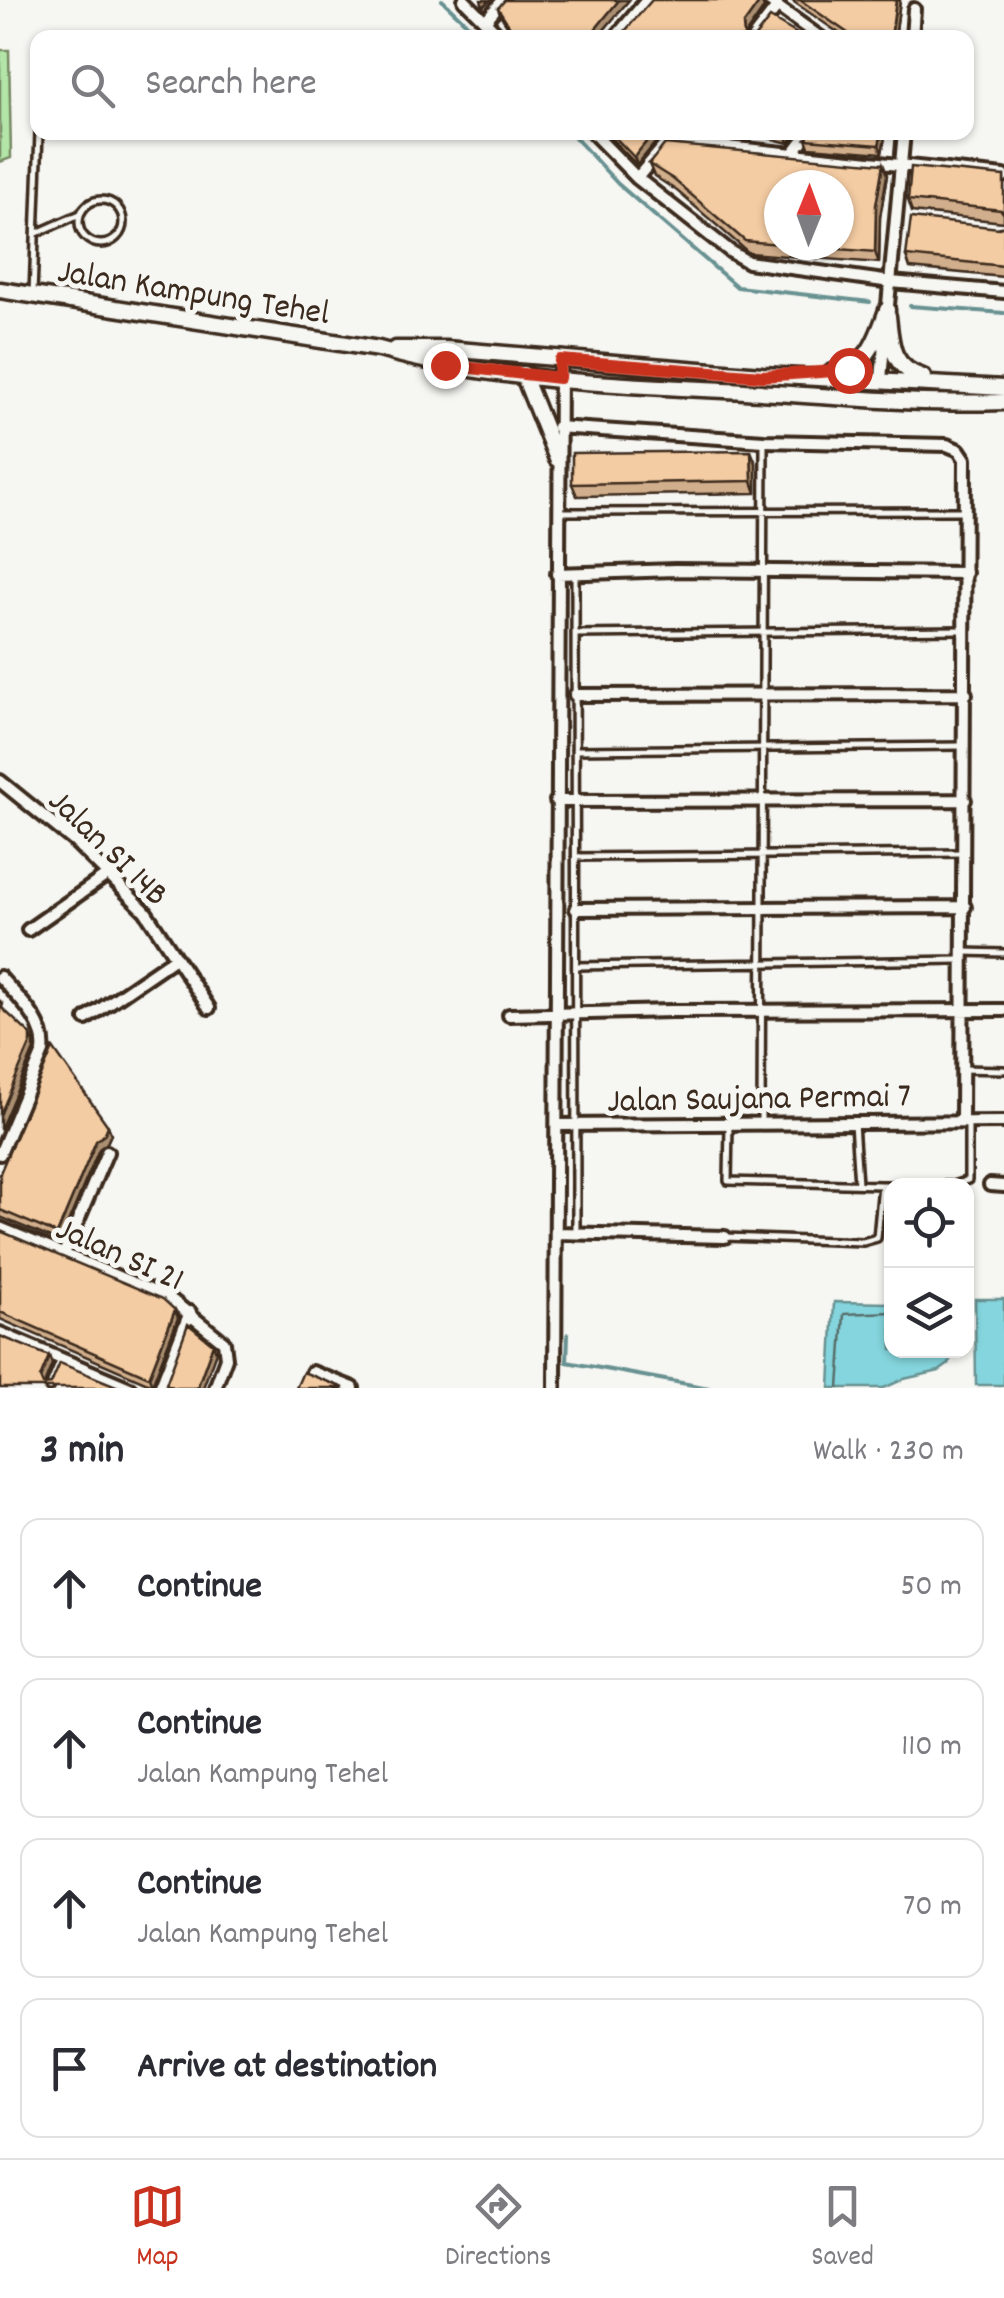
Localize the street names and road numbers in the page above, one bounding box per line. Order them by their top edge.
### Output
street label: Jalan Kampung Tehel [54,249,333,341]
street label: Jalan SI 14B [35,779,178,920]
street label: Jalan Saujana Permai 7 [607,1073,911,1129]
street label: Jalan SI 21 [47,1206,191,1307]

